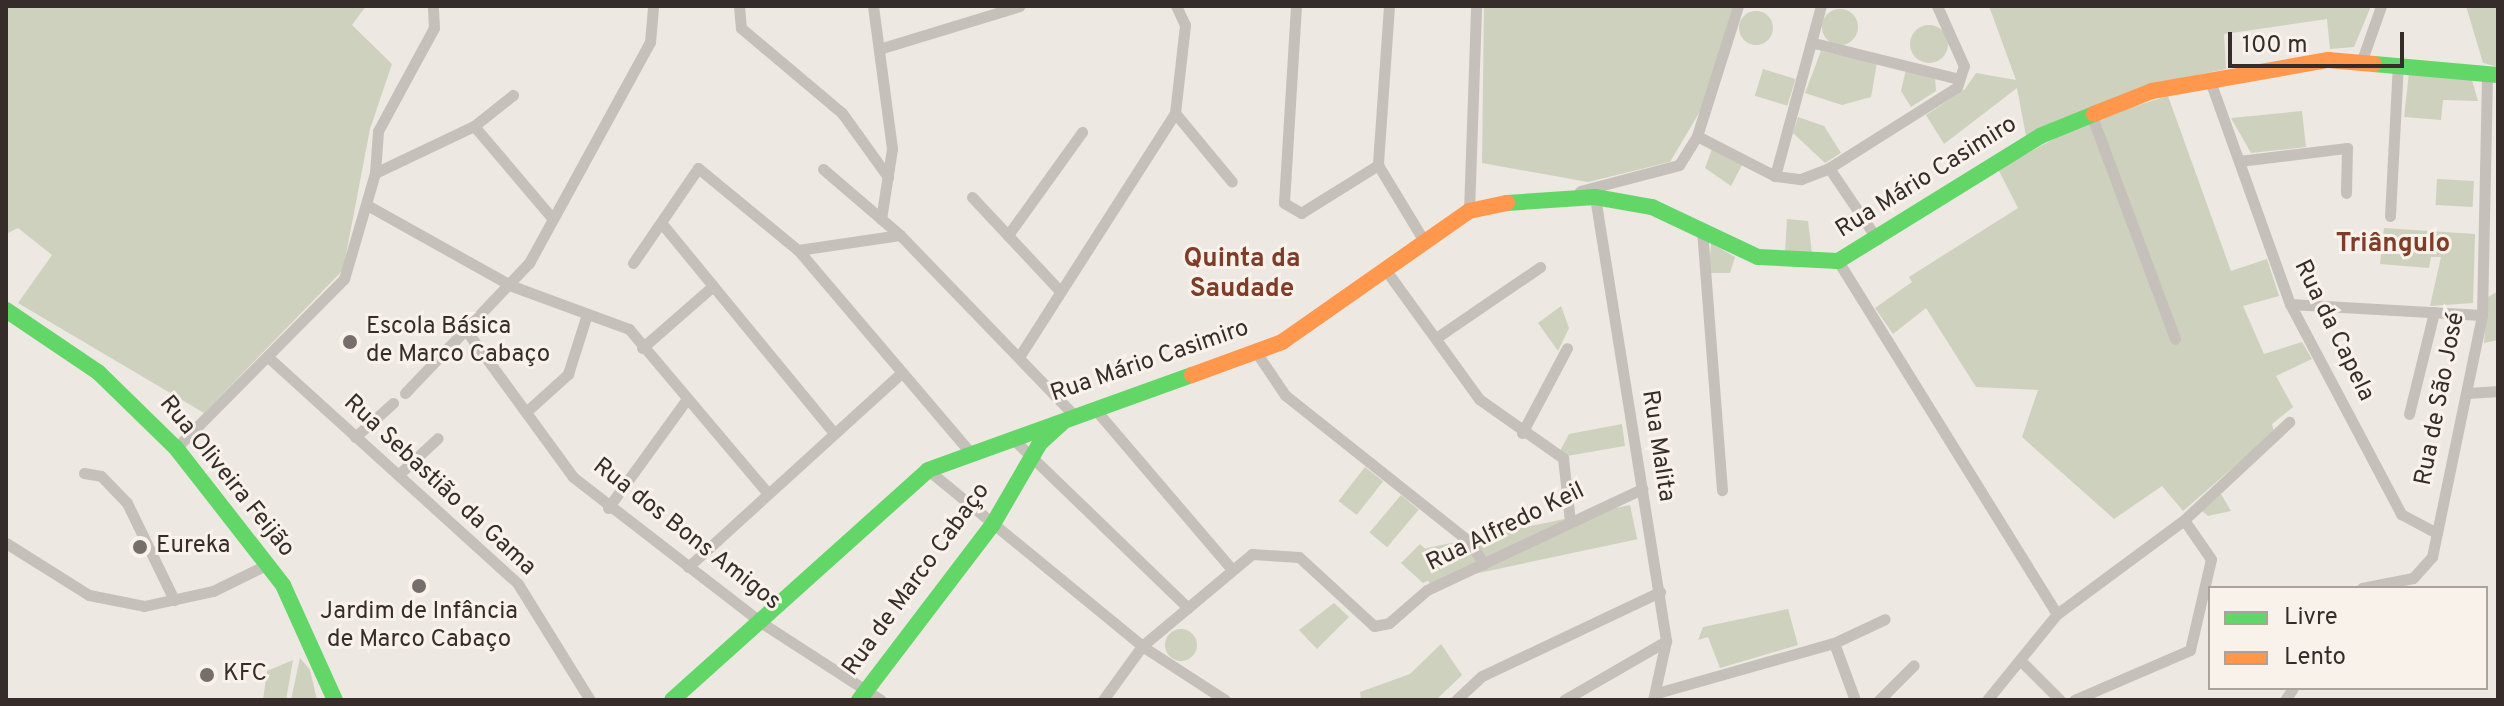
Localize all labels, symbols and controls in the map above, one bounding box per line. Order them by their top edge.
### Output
scale bar [2232,16,2408,66]
text: 100 m [2242,31,2308,61]
street label: Rua Mário Casimiro [1831,111,2023,245]
district label: Triângulo [2336,229,2450,261]
district label: Quinta da Saudade [1183,244,1301,306]
street label: Rua da Capela [2286,256,2380,406]
street label: Rua de São José [2410,310,2472,488]
place label: Escola Básica de Marco Cabaço [366,314,550,370]
street label: Rua Mário Casimiro [1047,315,1253,409]
marker: Escola Básica de Marco Cabaço [341,333,359,351]
street label: Rua Malita [1634,388,1680,504]
street label: Rua Sebastião da Gama [337,389,541,583]
street label: Rua Oliveira Feijão [152,391,300,563]
street label: Rua dos Bons Amigos [586,452,786,618]
street label: Rua Alfredo Keil [1422,477,1590,579]
street label: Rua de Marco Cabaço [837,478,997,682]
place label: Eureka [156,533,230,561]
marker: Eureka [131,538,149,556]
marker: Jardim de Infância de Marco Cabaço [410,577,428,595]
legend [2208,586,2488,690]
place label: Jardim de Infância de Marco Cabaço [320,599,518,655]
text: Livre [2284,603,2338,633]
text: Lento [2284,643,2346,673]
place label: KFC [223,661,267,689]
marker: KFC [198,666,216,684]

